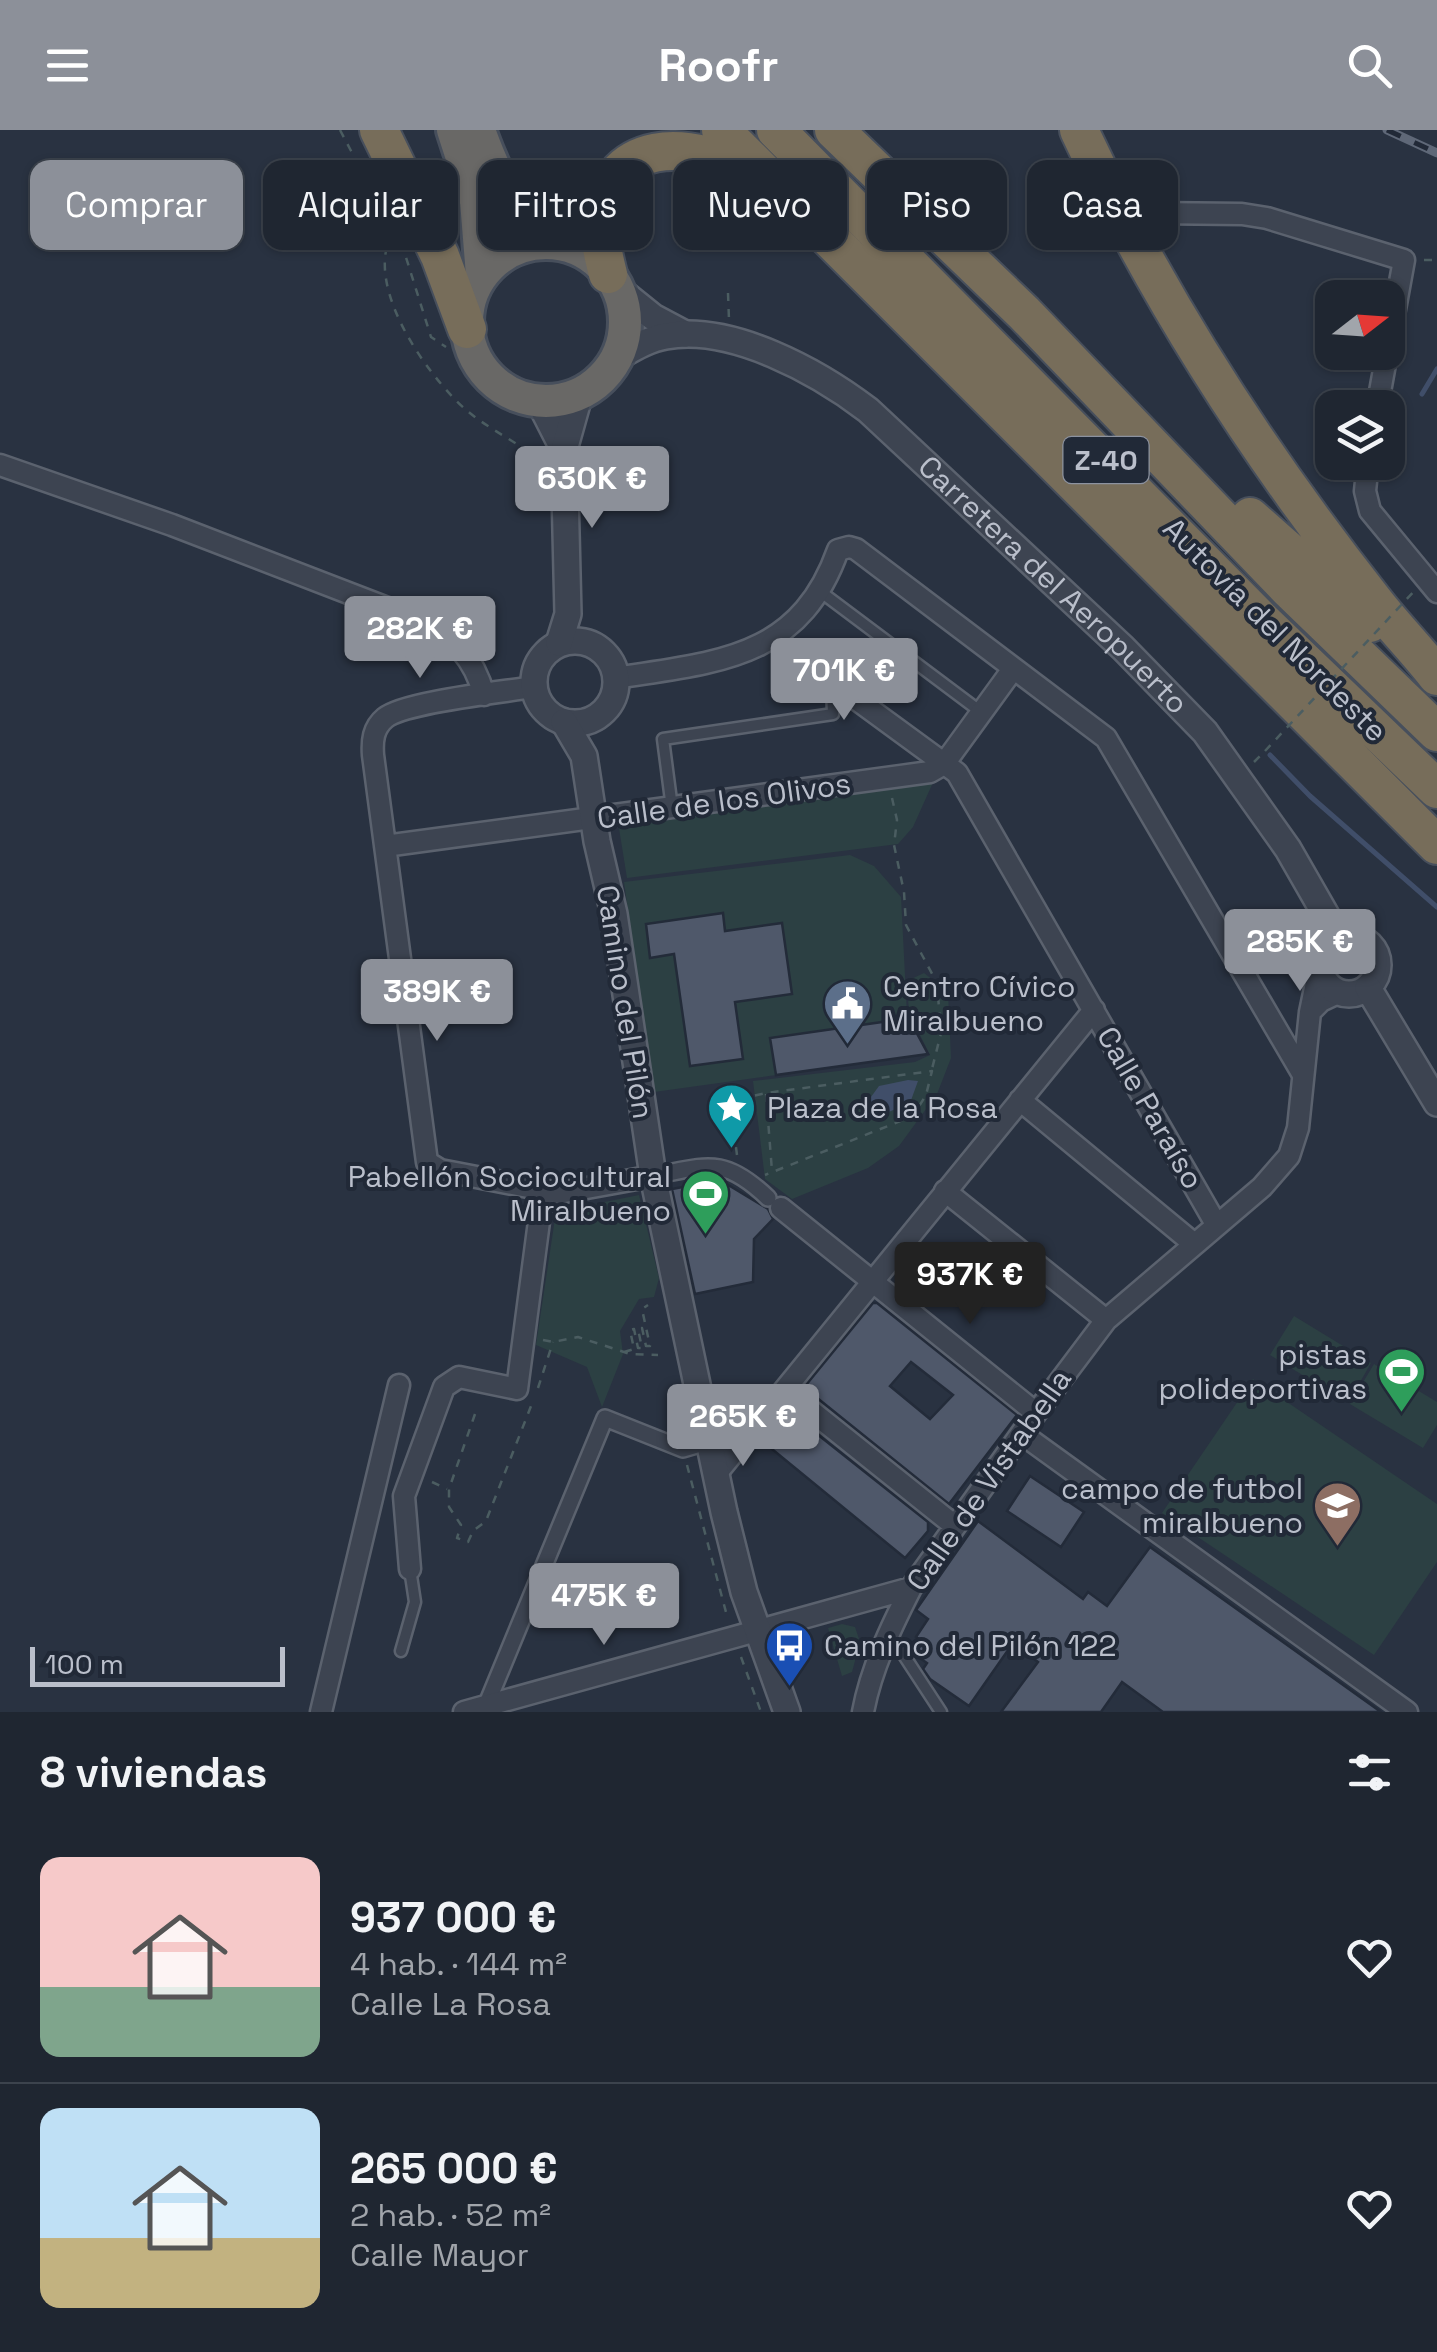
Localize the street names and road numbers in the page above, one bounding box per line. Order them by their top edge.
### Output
road number: Z-40 [1064,437,1148,483]
street label: Carretera del Aeropuerto [910,447,1197,722]
street label: Autovía del Nordeste [1155,509,1396,750]
street label: Calle de los Olivos [595,763,853,838]
street label: Camino del Pilón [588,882,663,1122]
street label: Calle Paraíso [1088,1019,1213,1196]
street label: Calle de Vistabella [897,1361,1080,1598]

